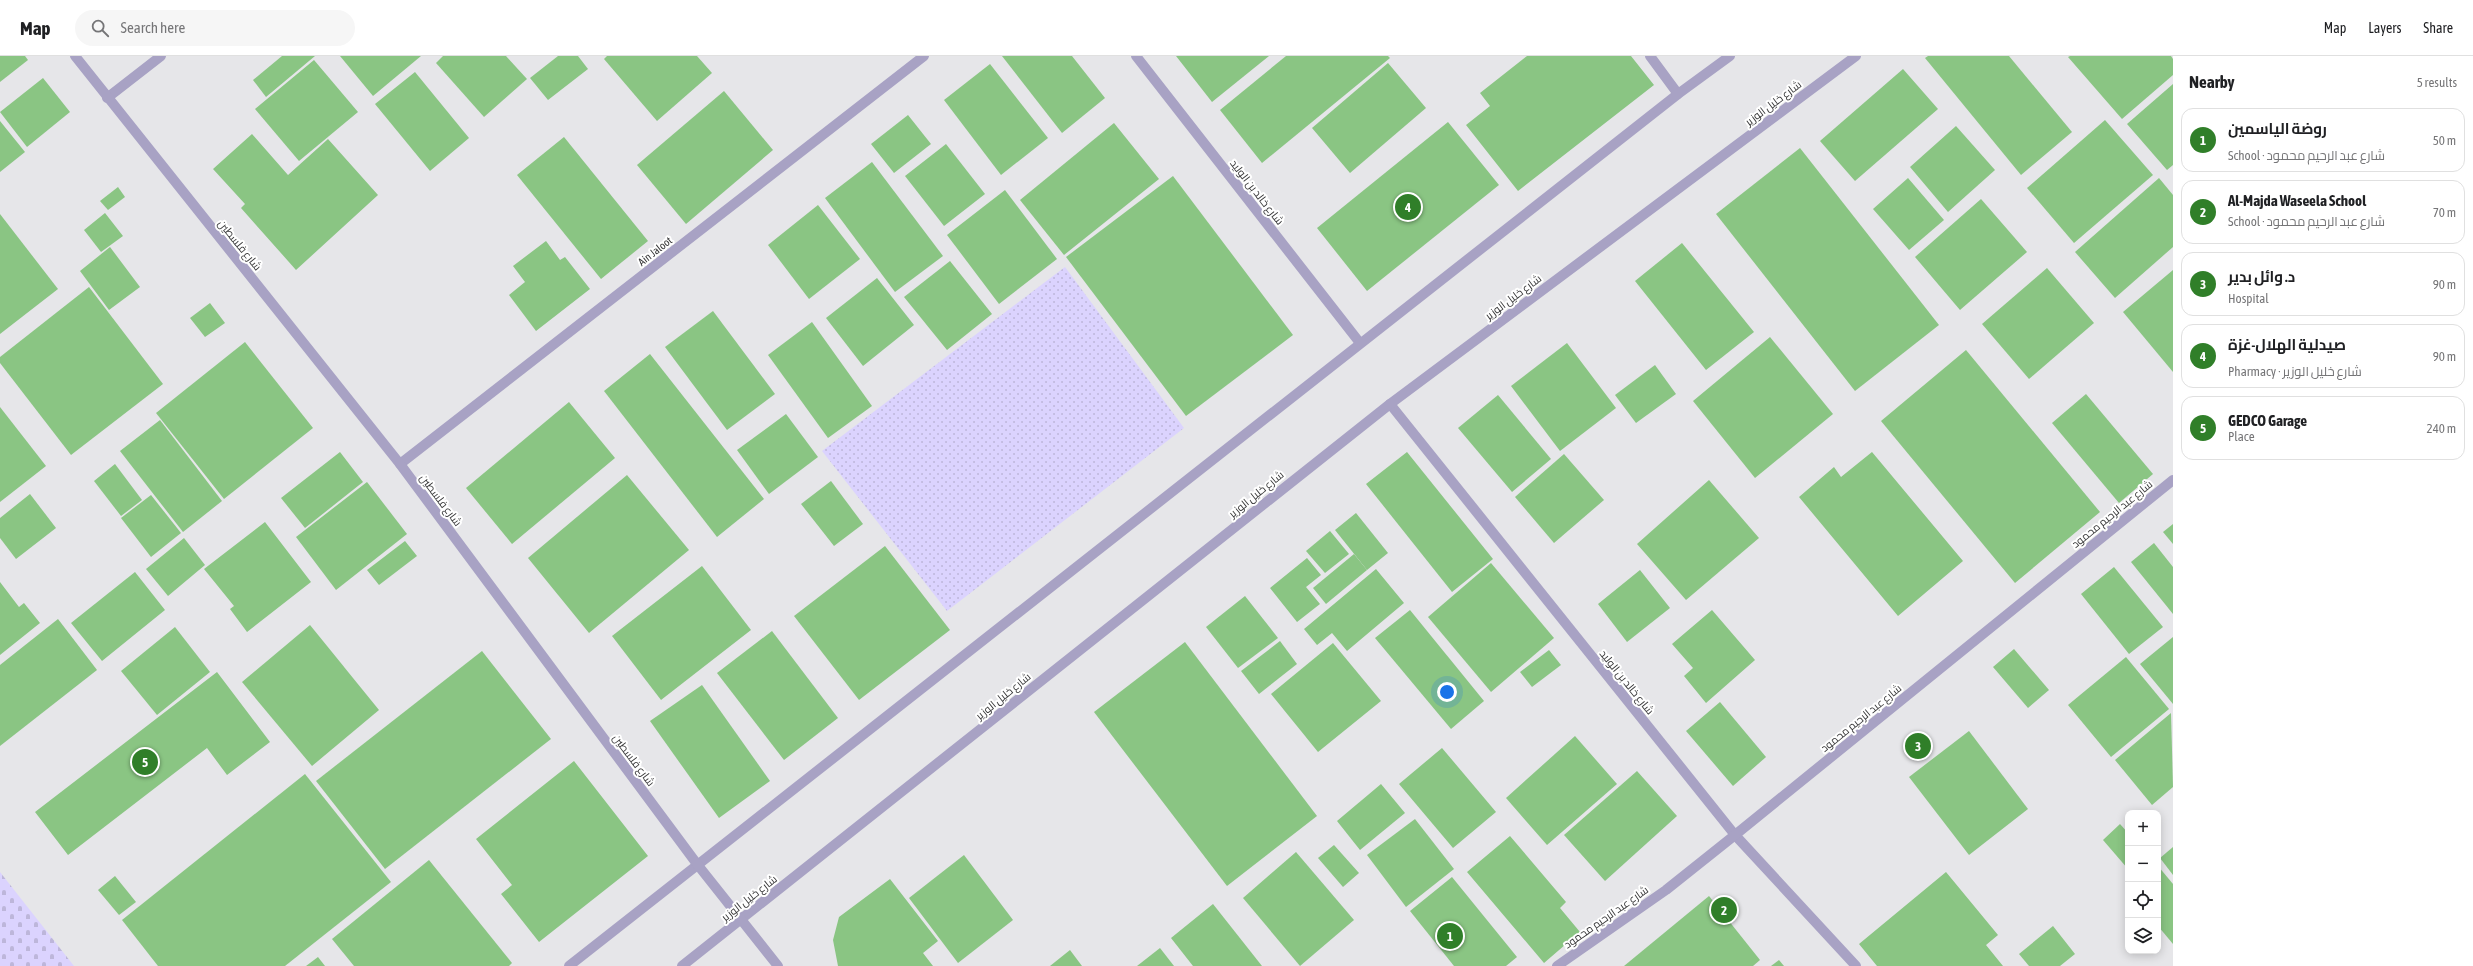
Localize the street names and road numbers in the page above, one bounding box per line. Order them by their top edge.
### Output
street label: شارع خليل الوزير [1742,78,1805,130]
street label: شارع خالد بن الوليد [1226,157,1286,228]
street label: شارع فلسطين [214,217,264,274]
street label: Ain Jaloot [636,234,674,268]
street label: شارع خليل الوزير [1482,272,1545,324]
street label: شارع خليل الوزير [1225,468,1287,522]
street label: شارع فلسطين [416,472,464,529]
street label: شارع عبد الرحيم محمود [2069,478,2156,552]
street label: شارع خالد بن الوليد [1596,647,1657,718]
street label: شارع خليل الوزير [972,670,1034,724]
street label: شارع عبد الرحيم محمود [1818,682,1905,756]
street label: شارع فلسطين [609,732,657,789]
street label: شارع خليل الوزير [718,873,780,926]
street label: شارع عبد الرحيم محمود [1562,883,1652,952]

